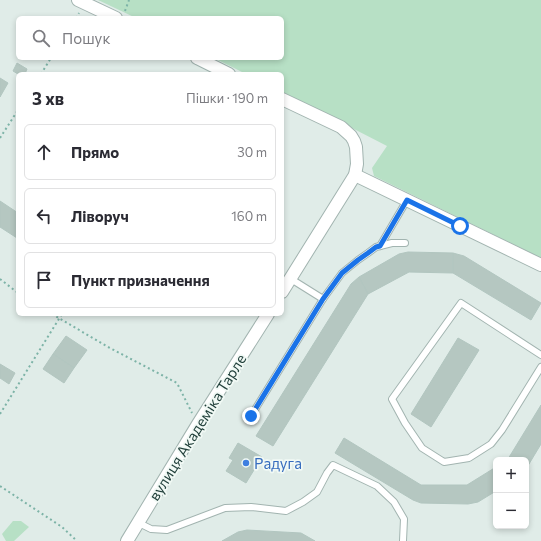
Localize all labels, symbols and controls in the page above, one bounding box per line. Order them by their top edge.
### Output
search box [16,16,284,60]
icon: search [30,27,52,49]
text: Пошук [62,29,110,47]
text: 3 хв [32,88,64,109]
text: Пішки · 190 m [186,90,268,106]
icon: ahead [33,141,55,163]
text: Прямо [71,143,119,161]
text: 30 m [237,144,267,160]
icon: left [33,205,55,227]
text: Ліворуч [71,207,129,225]
text: 160 m [231,208,267,224]
route start [451,217,469,235]
icon: arrive [33,269,55,291]
text: Пункт призначення [71,271,210,289]
street label: вулиця Академіка Тарле [144,350,250,504]
route end [242,407,260,425]
place label: Радуга [254,454,302,472]
map controls [493,457,529,529]
button: + [493,457,529,493]
marker: Радуга [241,458,251,468]
button: − [493,493,529,529]

